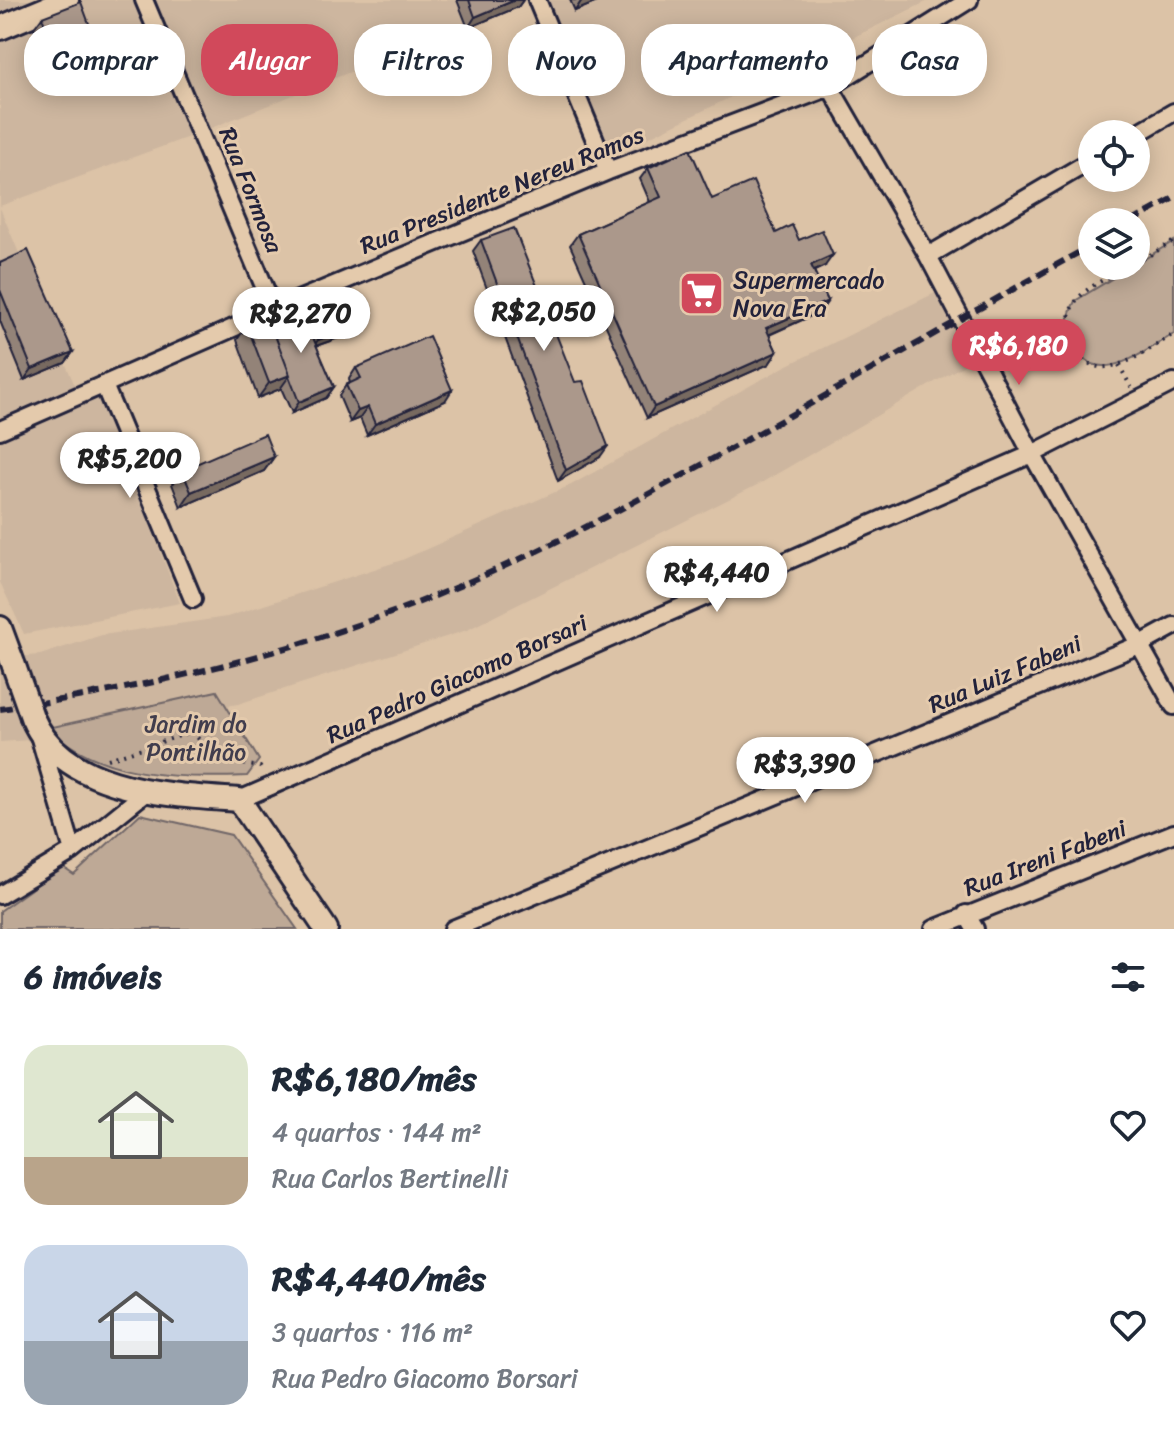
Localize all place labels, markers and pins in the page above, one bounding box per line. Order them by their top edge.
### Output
place label: Supermercado Nova Era [733,259,885,329]
supermarket icon: Supermercado Nova Era [678,270,726,318]
pin: R$2,050 [470,285,618,353]
pin: R$2,270 [227,287,375,355]
pin: R$6,180 [945,319,1093,387]
pin: R$5,200 [56,432,204,500]
pin: R$4,440 [643,546,791,614]
pin: R$3,390 [731,737,879,805]

